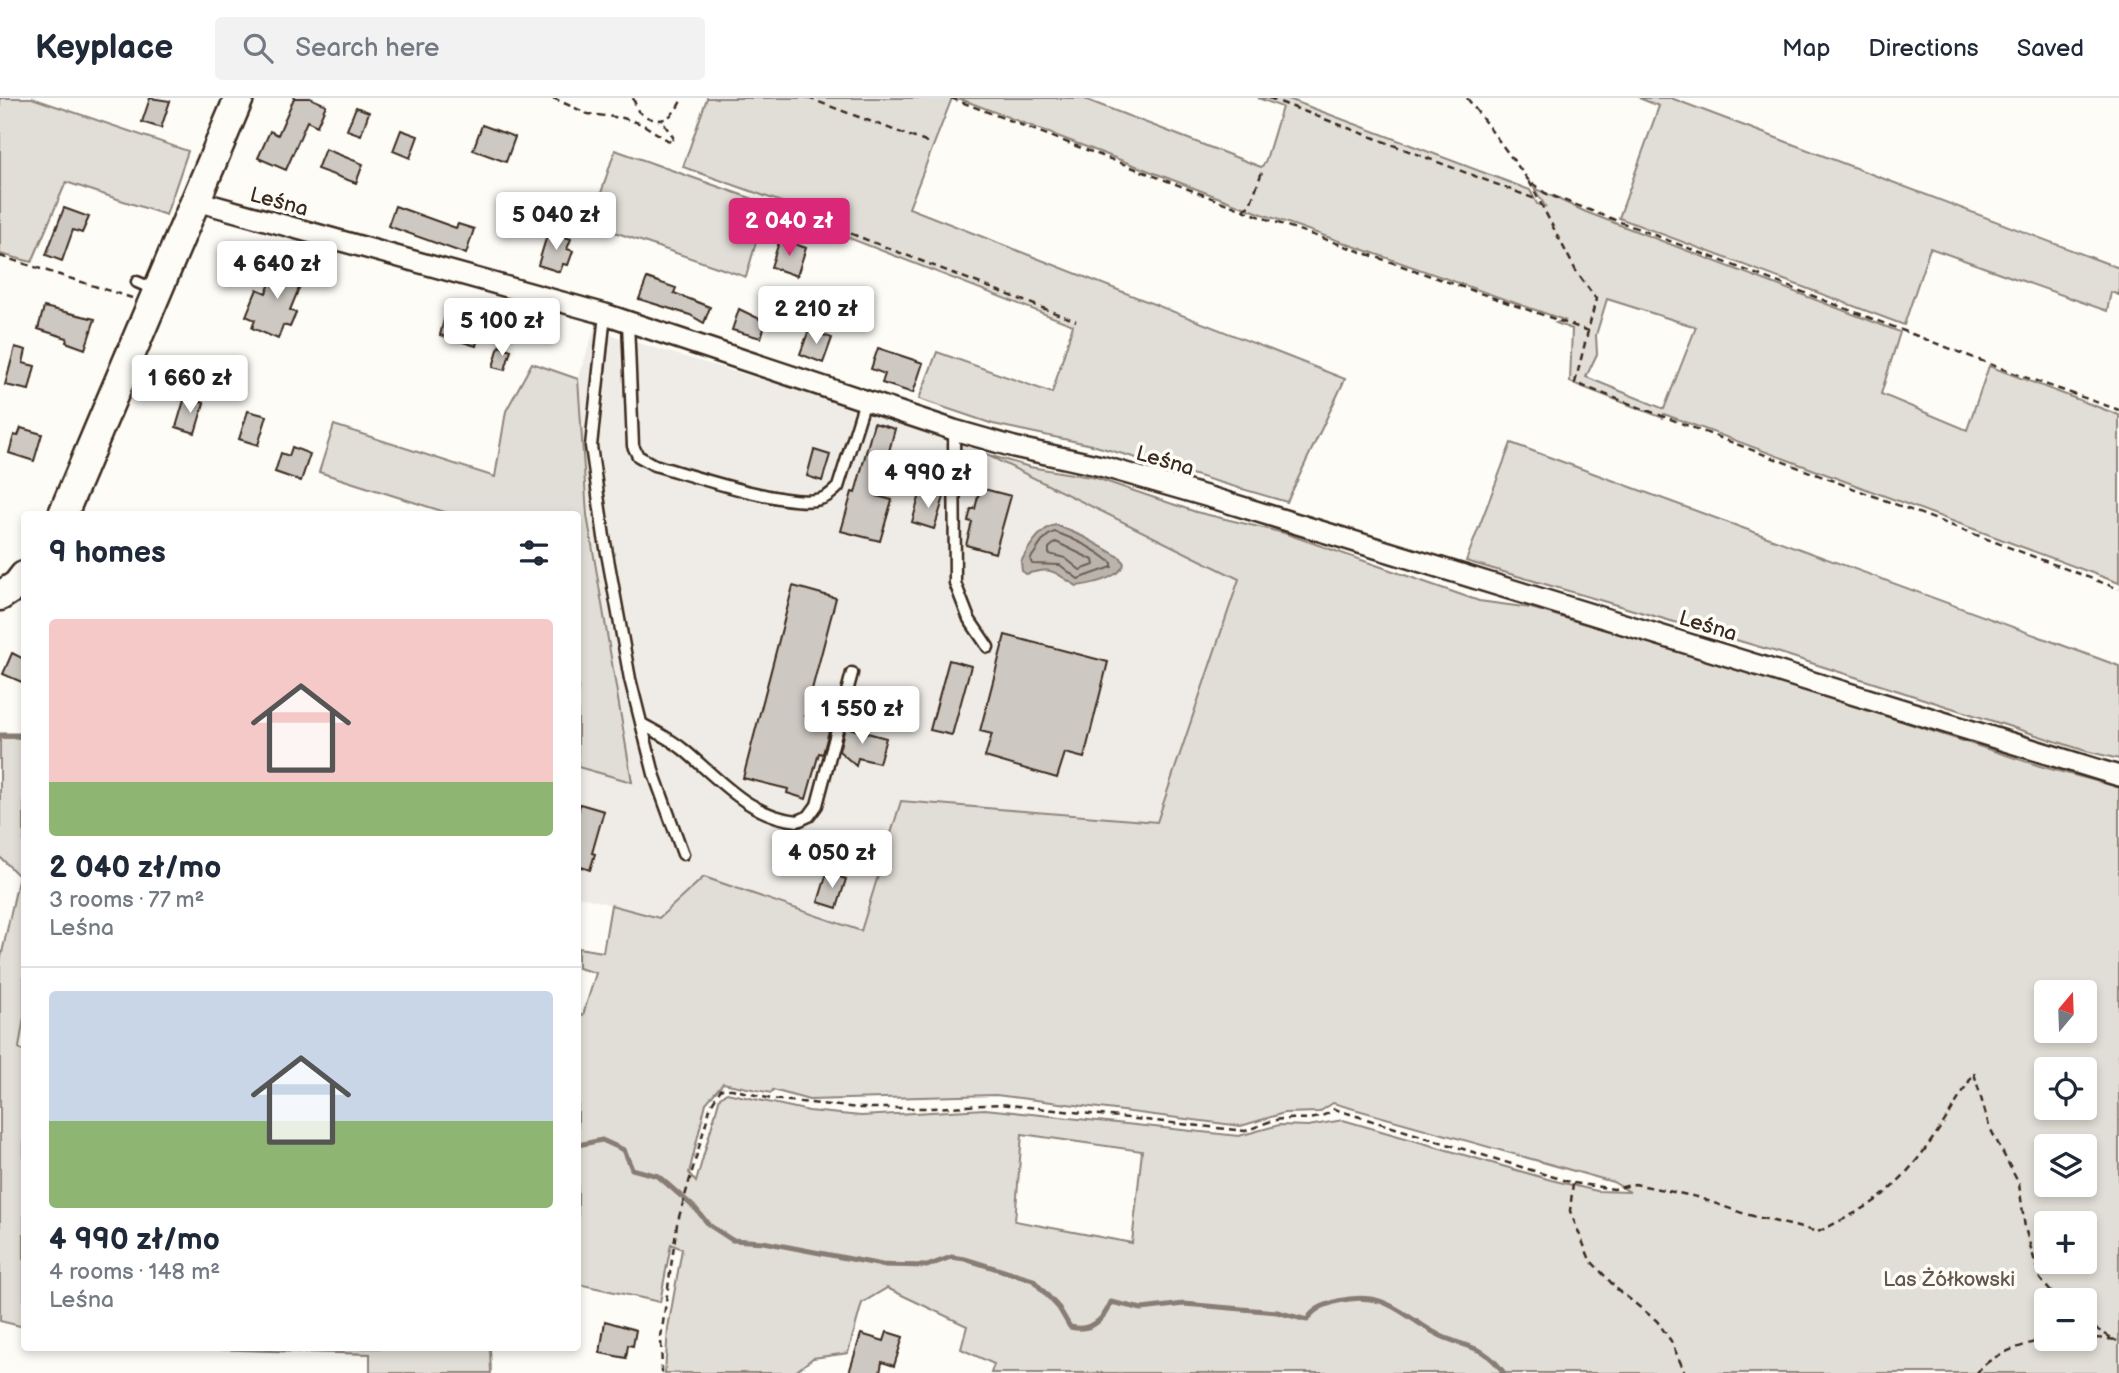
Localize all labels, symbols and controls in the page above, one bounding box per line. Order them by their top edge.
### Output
search box [215,17,705,80]
text: Keyplace [35,28,173,68]
icon: search [239,29,277,67]
text: Search here [295,33,439,64]
text: Map [1782,34,1830,63]
text: Directions [1868,34,1979,63]
text: Saved [2017,34,2084,63]
street label: Leśna [247,182,311,222]
pin: 5 040 zł [484,192,628,252]
pin: 2 040 zł [717,198,861,258]
text: 5 040 zł [512,201,600,229]
text: 2 040 zł [745,207,833,235]
pin: 4 640 zł [205,242,349,301]
text: 4 640 zł [233,250,321,278]
pin: 2 210 zł [744,286,888,346]
text: 2 210 zł [774,295,858,323]
pin: 5 100 zł [430,299,574,358]
text: 5 100 zł [460,307,544,335]
pin: 1 660 zł [118,356,262,415]
text: 1 660 zł [148,364,232,392]
street label: Leśna [1133,441,1197,481]
pin: 4 990 zł [856,450,1000,510]
text: 4 990 zł [884,459,972,487]
icon: filters [515,534,553,572]
text: 9 homes [49,535,166,571]
street label: Leśna [1676,605,1740,647]
icon: home [238,665,364,791]
pin: 1 550 zł [790,686,934,746]
text: 1 550 zł [820,695,904,723]
pin: 4 050 zł [760,830,904,890]
text: 4 050 zł [788,839,876,867]
text: 2 040 zł/mo [49,850,221,886]
text: 3 rooms · 77 m² [49,886,205,914]
text: Leśna [49,914,114,942]
north arrow [2034,980,2096,1043]
map controls [2034,980,2097,1351]
icon: home [238,1037,364,1163]
button: locate [2034,1057,2097,1120]
button: layers [2034,1134,2097,1197]
button: + [2034,1211,2097,1274]
text: 4 990 zł/mo [49,1222,220,1258]
text: 4 rooms · 148 m² [49,1258,220,1286]
park label: Las Żółkowski [1883,1267,2015,1292]
text: Leśna [49,1286,114,1314]
button: − [2034,1288,2097,1351]

